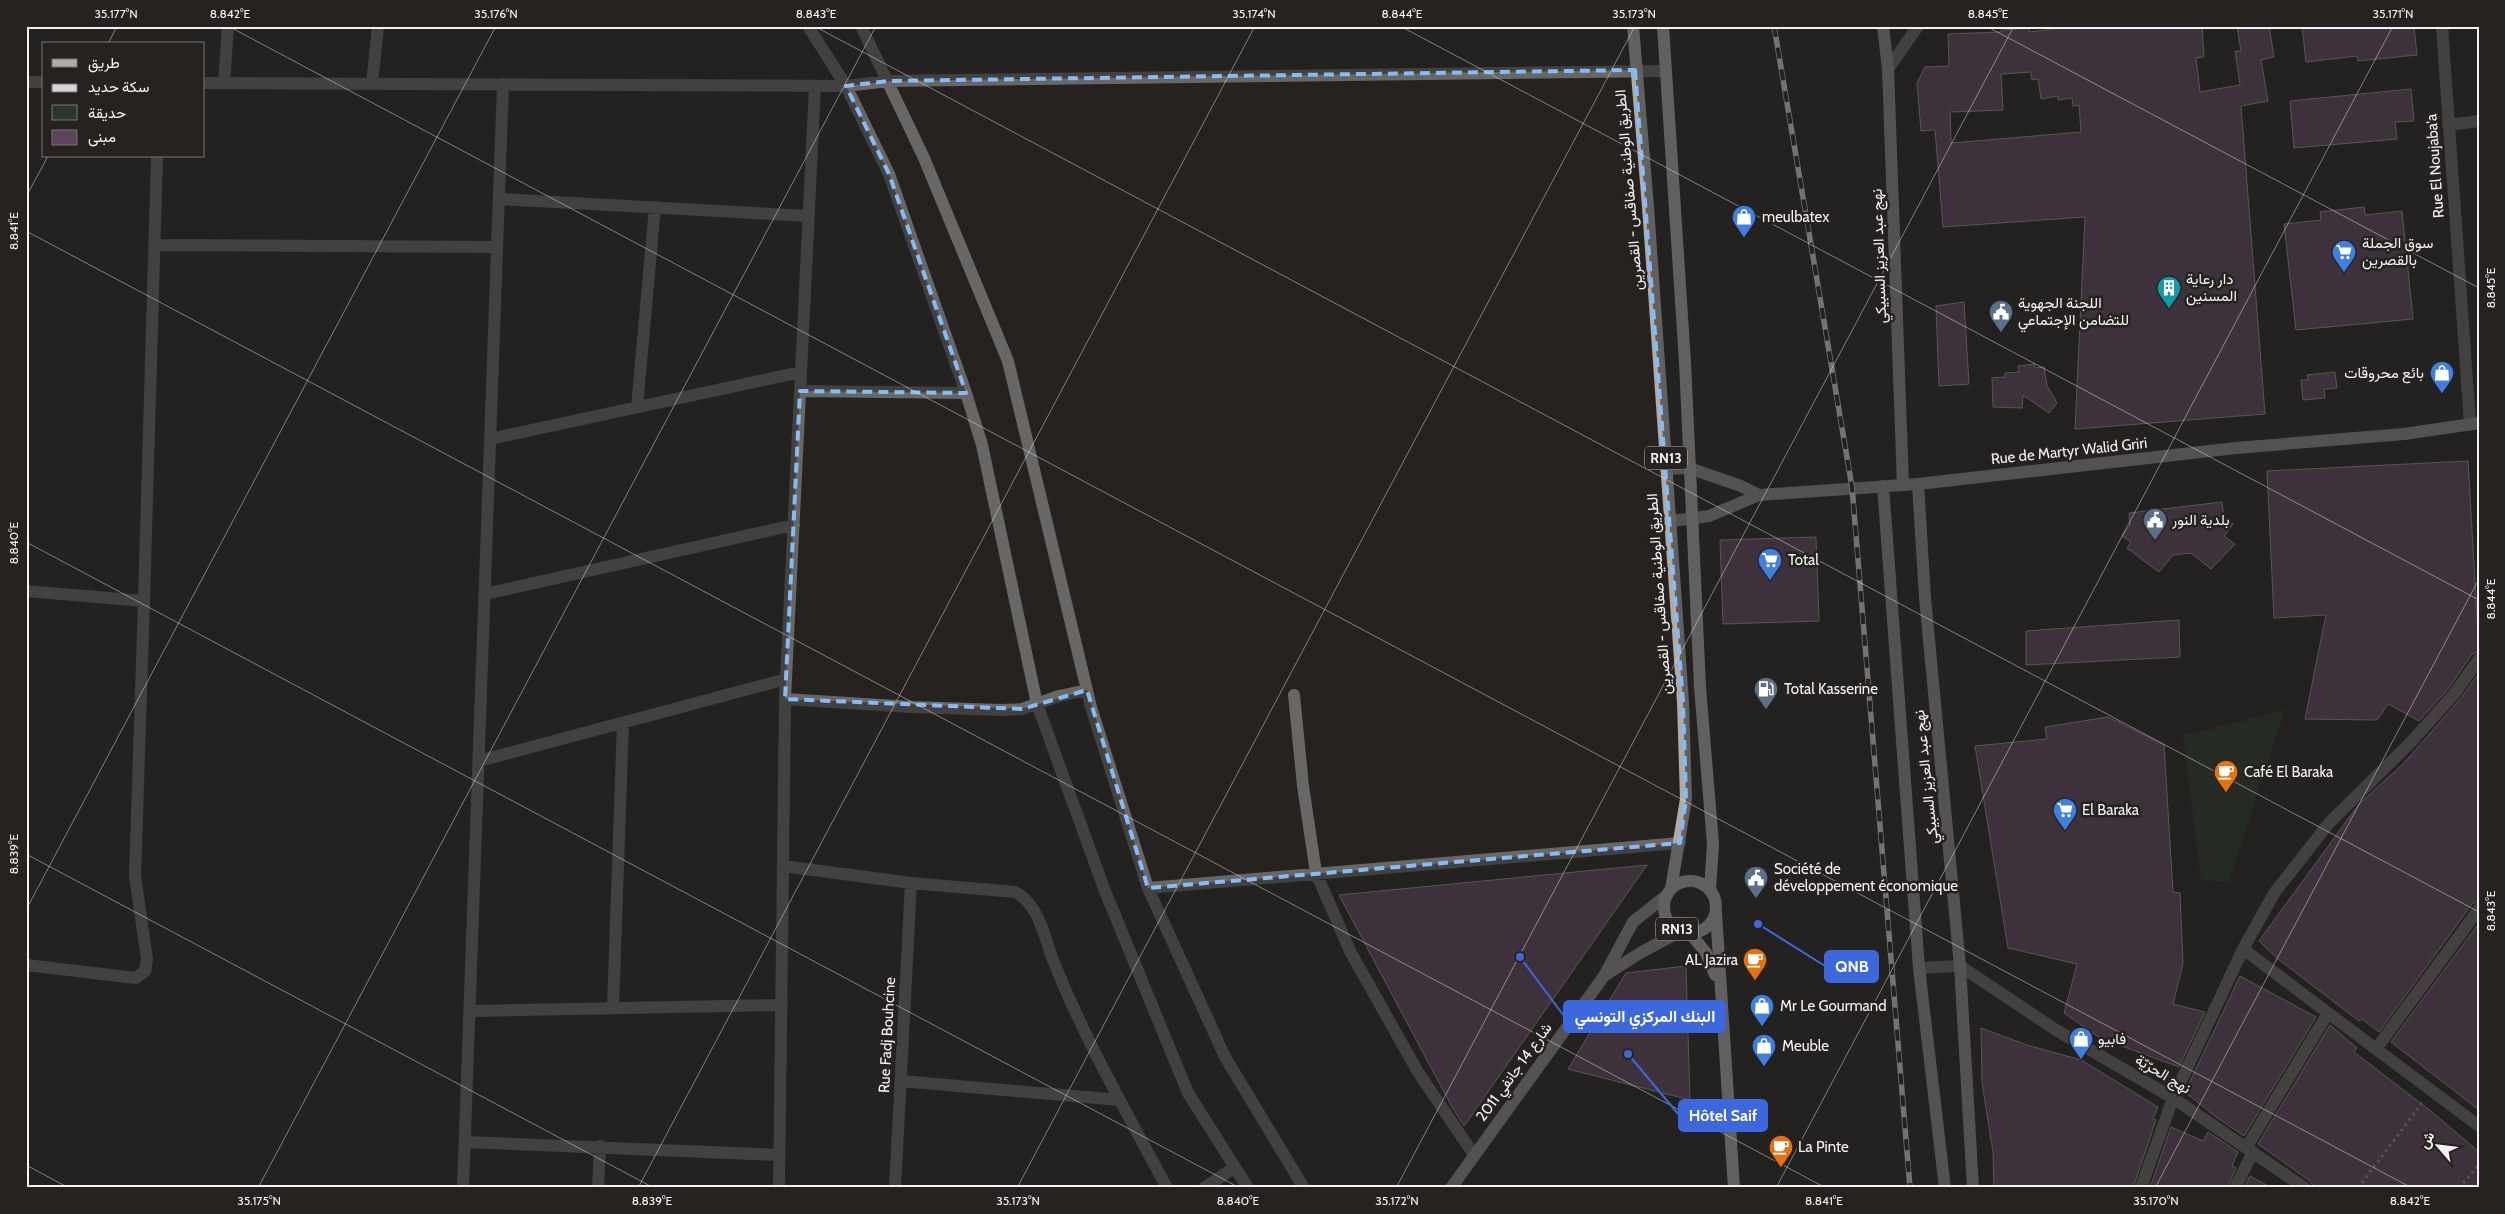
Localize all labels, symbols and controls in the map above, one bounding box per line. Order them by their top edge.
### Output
text: 35.177°N [94,6,138,21]
text: 8.842°E [210,6,251,21]
text: 35.176°N [474,6,518,21]
text: 8.843°E [796,6,837,21]
text: 35.174°N [1232,6,1276,21]
text: 8.844°E [1382,6,1423,21]
text: 35.173°N [1612,6,1656,21]
text: 8.845°E [1968,6,2009,21]
text: 35.171°N [2372,6,2414,21]
legend [42,42,205,158]
text: طريق [88,54,120,73]
text: سكة حديد [88,78,149,96]
street label: الطريق الوطنية صفاقس - القصرين [1611,89,1648,291]
text: حديقة [88,104,126,122]
street label: Rue El Noujaba'a [2422,112,2448,219]
text: مبنى [88,128,116,147]
street label: نهج عبد العزيز السبيكي [1868,188,1894,324]
shop icon: meulbatex [1731,204,1757,238]
place label: meulbatex [1762,208,1829,226]
text: 8.841°E [6,212,21,250]
place label: سوق الجملة بالقصرين [2362,234,2434,270]
supermarket icon: سوق الجملة بالقصرين [2331,239,2357,273]
text: 8.845°E [2483,267,2498,308]
place label: دار رعاية المسنين [2186,270,2237,306]
building icon: دار رعاية المسنين [2156,275,2182,309]
place label: اللجنة الجهوية للتضامن الإجتماعي [2018,294,2129,333]
public building icon: اللجنة الجهوية للتضامن الإجتماعي [1988,299,2014,333]
shop icon: بائع محروقات [2429,360,2455,394]
place label: بائع محروقات [2344,364,2424,384]
street label: Rue de Martyr Walid Griri [1990,434,2148,468]
road number: RN13 [1645,446,1687,469]
street label: الطريق الوطنية صفاقس - القصرين [1643,493,1676,695]
public building icon: بلدية النور [2142,507,2168,541]
place label: بلدية النور [2171,511,2230,529]
text: 8.840°E [6,521,21,564]
supermarket icon: Total [1757,547,1783,581]
place label: Total [1788,551,1819,569]
text: 8.844°E [2483,578,2498,619]
fuel station icon: Total Kasserine [1753,676,1779,710]
place label: Total Kasserine [1784,680,1878,698]
street label: نهج عبد العزيز السبيكي [1910,709,1946,845]
cafe icon: Café El Baraka [2213,759,2239,793]
place label: Café El Baraka [2244,763,2334,781]
supermarket icon: El Baraka [2052,797,2078,831]
place label: El Baraka [2082,801,2140,819]
text: 8.839°E [6,833,21,874]
place label: Société de développement économique [1774,860,1958,895]
public building icon: Société de développement économique [1743,865,1769,899]
text: 8.843°E [2483,890,2498,931]
road number: RN13 [1656,918,1698,941]
cafe icon: AL Jazira [1742,947,1768,981]
place label: AL Jazira [1685,951,1739,969]
callout: QNB [1825,951,1878,982]
text: QNB [1835,957,1869,976]
street label: Rue Fadj Bouhcine [875,976,899,1093]
shop icon: Mr Le Gourmand [1749,993,1775,1027]
place label: Mr Le Gourmand [1780,997,1886,1015]
callout: البنك المركزي التونسي [1564,1001,1725,1032]
text: البنك المركزي التونسي [1575,1007,1715,1030]
street label: شارع 14 جانفي 2011 [1472,1019,1559,1127]
shop icon: فابيو [2068,1026,2094,1060]
place label: فابيو [2098,1030,2126,1048]
shop icon: Meuble [1751,1033,1777,1067]
place label: Meuble [1782,1037,1829,1055]
street label: نهج الحرّيّة [2131,1050,2194,1099]
callout: Hôtel Saif [1679,1100,1767,1131]
text: Hôtel Saif [1689,1106,1758,1125]
north arrow [2412,1122,2462,1172]
text: ش [2415,1128,2438,1152]
cafe icon: La Pinte [1768,1134,1794,1168]
place label: La Pinte [1798,1138,1849,1156]
text: 35.175°N [237,1193,281,1208]
text: 8.839°E [632,1193,673,1208]
text: 35.173°N [996,1193,1040,1208]
text: 8.840°E [1217,1193,1260,1208]
text: 35.172°N [1375,1193,1419,1208]
text: 8.841°E [1805,1193,1843,1208]
text: 35.170°N [2133,1193,2179,1208]
text: 8.842°E [2390,1193,2431,1208]

